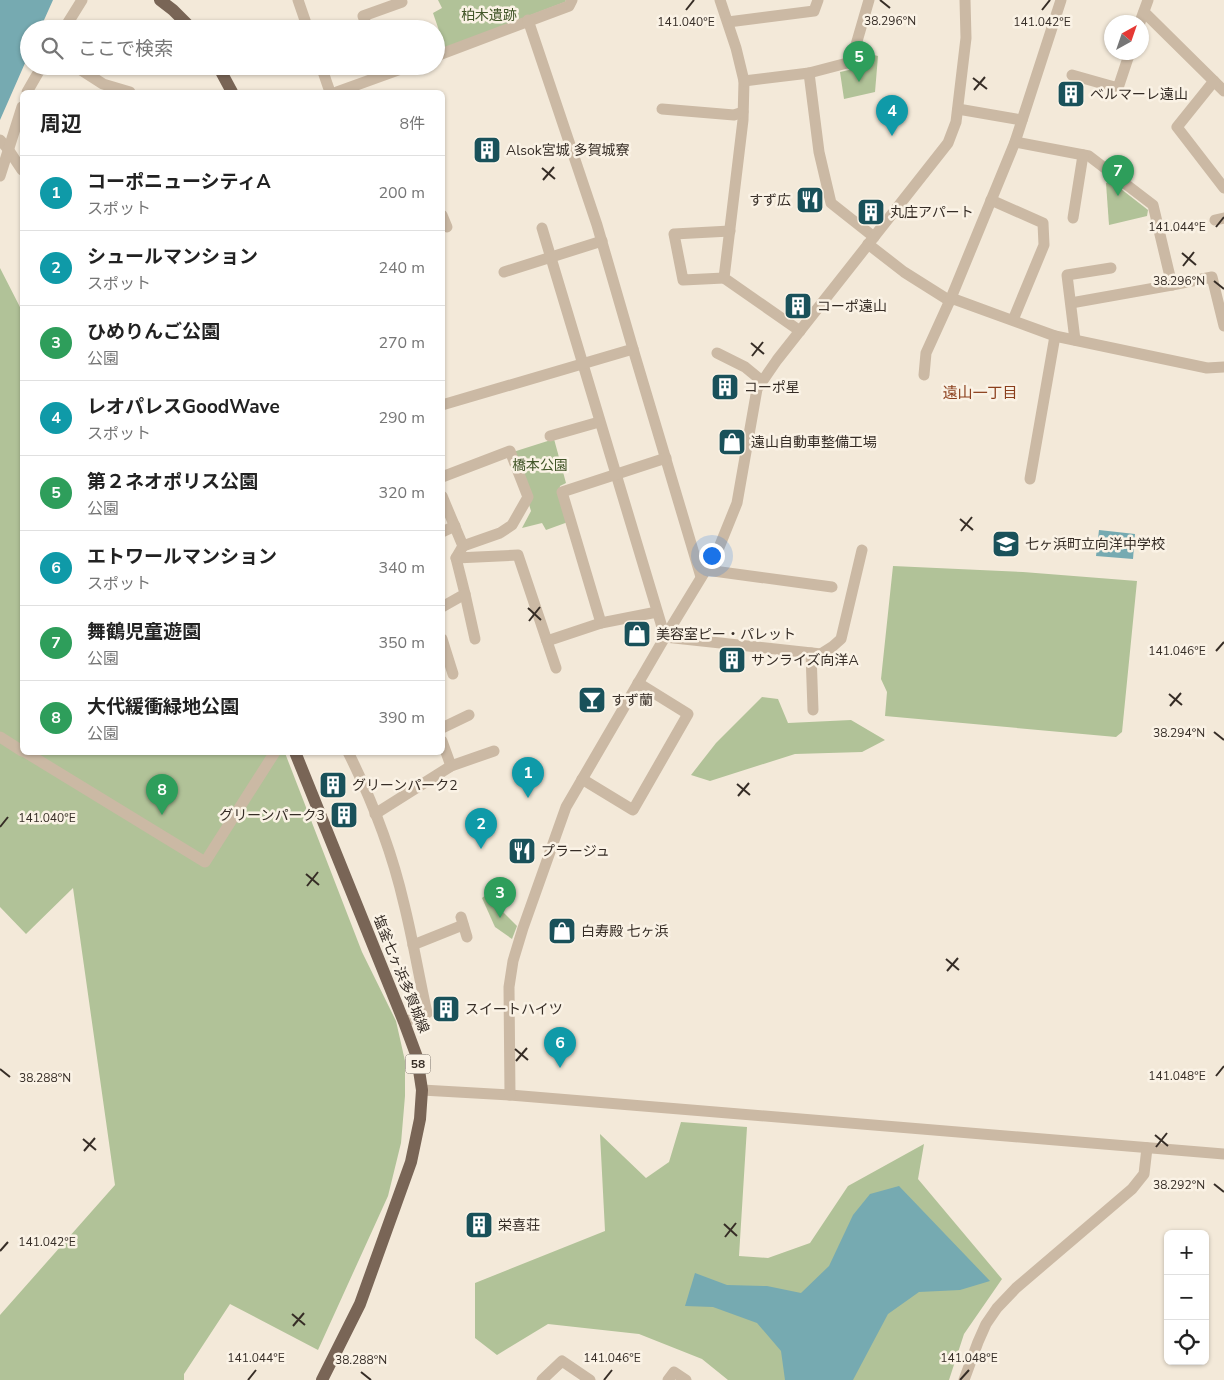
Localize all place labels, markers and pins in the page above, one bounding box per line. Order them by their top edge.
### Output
pin: 5 [843,41,875,82]
building icon: ベルマーレ遠山 [1056,79,1086,109]
place label: ベルマーレ遠山 [1090,85,1188,104]
pin: 4 [876,95,908,136]
building icon: Alsok宮城 多賀城寮 [472,135,502,165]
place label: Alsok宮城 多賀城寮 [506,141,629,160]
pin: 7 [1102,155,1134,196]
restaurant icon: すず広 [795,185,825,215]
place label: すず広 [749,191,791,210]
building icon: 丸庄アパート [856,197,886,227]
place label: 丸庄アパート [890,203,974,222]
building icon: コーポ遠山 [783,291,813,321]
place label: コーポ遠山 [817,297,887,316]
building icon: コーポ星 [710,372,740,402]
place label: コーポ星 [744,378,800,397]
shop icon: 遠山自動車整備工場 [717,427,747,457]
place label: 遠山自動車整備工場 [751,433,877,452]
school or university icon: 七ヶ浜町立向洋中学校 [991,529,1021,559]
place label: 七ヶ浜町立向洋中学校 [1025,535,1165,554]
shop icon: 美容室ピー・パレット [622,619,652,649]
place label: 美容室ピー・パレット [656,625,796,644]
building icon: サンライズ向洋A [717,645,747,675]
place label: サンライズ向洋A [751,651,859,670]
bar icon: すず蘭 [577,685,607,715]
place label: すず蘭 [611,691,653,710]
pin: 1 [512,757,544,798]
building icon: グリーンパーク2 [318,770,348,800]
pin: 8 [146,774,178,815]
place label: グリーンパーク2 [352,776,458,795]
building icon: グリーンパーク3 [329,800,359,830]
place label: グリーンパーク3 [219,806,325,825]
pin: 2 [465,808,497,849]
restaurant icon: プラージュ [507,836,537,866]
place label: プラージュ [541,842,610,861]
pin: 3 [484,877,516,918]
shop icon: 白寿殿 七ヶ浜 [547,916,577,946]
place label: 白寿殿 七ヶ浜 [581,922,669,941]
building icon: スイートハイツ [431,994,461,1024]
place label: スイートハイツ [465,1000,563,1019]
pin: 6 [544,1027,576,1068]
building icon: 栄喜荘 [464,1210,494,1240]
place label: 栄喜荘 [498,1216,540,1235]

